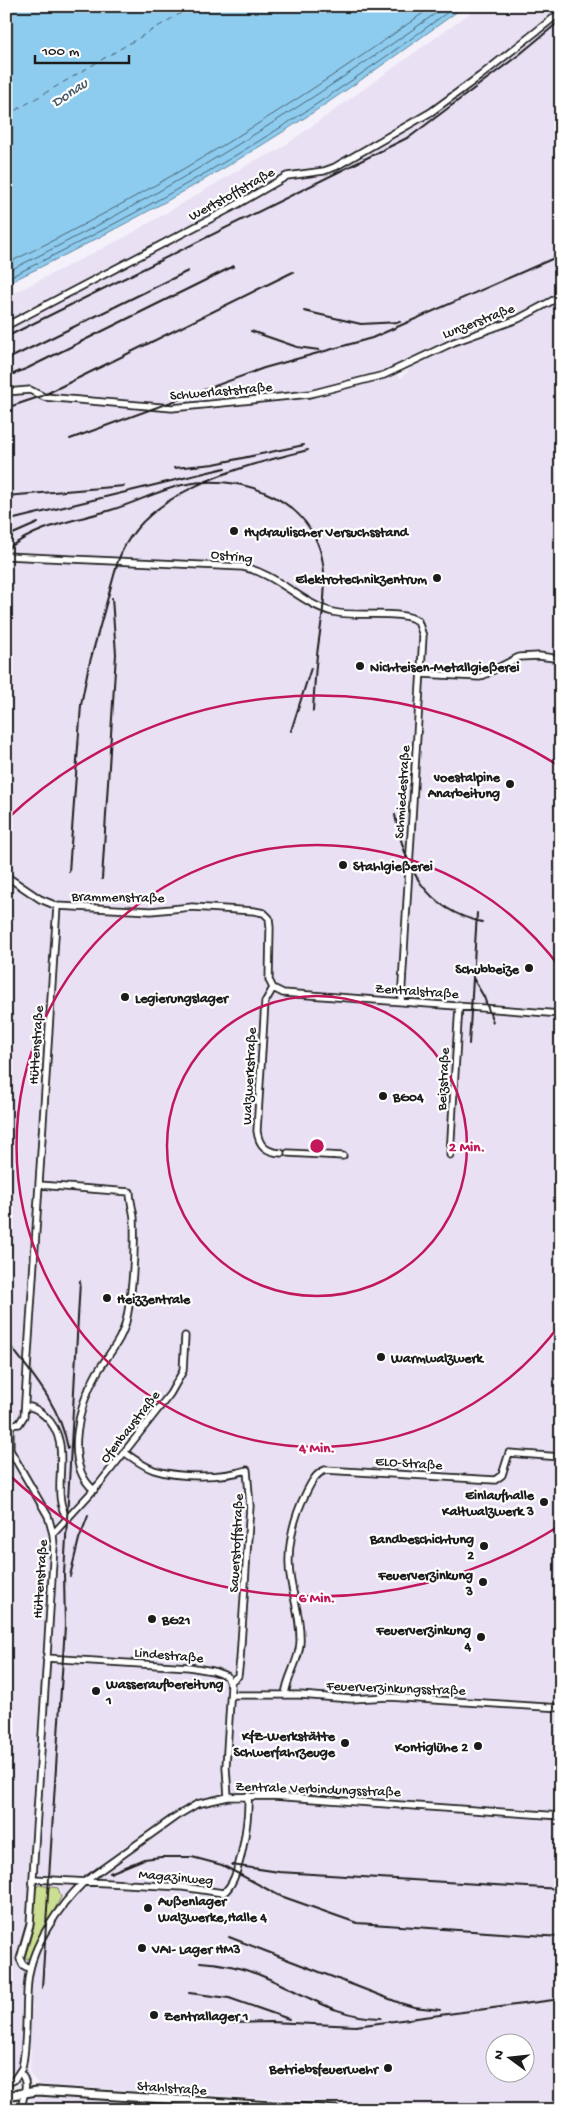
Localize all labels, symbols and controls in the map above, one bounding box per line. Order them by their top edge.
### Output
scale bar [35,32,129,64]
text: 100 m [41,43,80,61]
water label: Donau [48,74,93,112]
street label: Wertstoffstraße [186,164,279,226]
street label: Lunzerstraße [440,300,518,344]
street label: Schwerlaststraße [169,379,274,405]
marker: Hydraulischer Versuchsstand [228,525,240,537]
place label: Hydraulischer Versuchsstand [244,525,410,542]
street label: Ostring [210,546,254,568]
place label: Elektrotechnikzentrum [295,572,427,589]
marker: Elektrotechnikzentrum [431,572,443,584]
marker: Nichteisen-Metallgießerei [354,660,366,672]
place label: Nichteisen-Metallgießerei [370,660,520,677]
street label: Schmiedestraße [392,744,415,840]
place label: voestalpine Anarbeitung [427,770,501,803]
marker: voestalpine Anarbeitung [504,778,516,790]
marker: Stahlgießerei [337,859,349,871]
place label: Stahlgießerei [353,859,433,876]
street label: Brammenstraße [70,889,165,908]
place label: Schubbeize [455,962,520,979]
marker: Schubbeize [523,962,535,974]
street label: Zentralstraße [374,981,460,1004]
marker: Legierungslager [119,991,131,1003]
place label: Legierungslager [135,991,230,1008]
street label: Hüttenstraße [26,1004,49,1085]
street label: Walzwerkstraße [239,1026,262,1125]
street label: Beizstraße [434,1046,455,1112]
marker: BG04 [377,1090,389,1102]
place label: BG04 [392,1090,424,1107]
centre of rings [308,1137,326,1155]
text: 2 Min. [449,1139,485,1157]
marker: Heizzentrale [101,1292,113,1304]
place label: Heizzentrale [117,1292,191,1309]
marker: Warmwalzwerk [375,1351,387,1363]
place label: Warmwalzwerk [390,1351,484,1368]
street label: Ofenbaustraße [97,1387,165,1467]
text: 4 Min. [298,1440,335,1458]
street label: ELO-Straße [375,1454,444,1475]
place label: Einlaufhalle Kaltwalzwerk 3 [441,1488,535,1521]
street label: Sauerstoffstraße [226,1492,249,1593]
marker: Einlaufhalle Kaltwalzwerk 3 [538,1496,550,1508]
place label: Bandbeschichtung 2 [369,1532,474,1565]
street label: Hüttenstraße [30,1538,53,1619]
marker: Bandbeschichtung 2 [478,1540,490,1552]
place label: Feuerverzinkung 3 [377,1568,473,1601]
marker: Feuerverzinkung 3 [477,1576,489,1588]
text: 6 Min. [299,1590,335,1608]
marker: BG21 [146,1613,158,1625]
place label: BG21 [161,1613,191,1630]
place label: Feuerverzinkung 4 [375,1623,471,1656]
marker: Feuerverzinkung 4 [475,1631,487,1643]
street label: Lindestraße [133,1645,205,1668]
place label: Wasseraufbereitung 1 [105,1677,224,1710]
street label: Feuerverzinkungsstraße [325,1679,467,1700]
marker: Wasseraufbereitung 1 [90,1685,102,1697]
place label: KfZ-Werkstätte Schwerfahrzeuge [234,1729,336,1762]
marker: KfZ-Werkstätte Schwerfahrzeuge [339,1737,351,1749]
place label: Kontiglühe 2 [394,1740,468,1757]
marker: Kontiglühe 2 [472,1740,484,1752]
street label: Zentrale Verbindungsstraße [235,1779,402,1802]
street label: Magazinweg [138,1867,214,1890]
place label: Außenlager Walzwerke,Halle 4 [157,1894,267,1927]
marker: Außenlager Walzwerke,Halle 4 [142,1902,154,1914]
marker: VAI- Lager HM3 [136,1942,148,1954]
place label: VAI- Lager HM3 [151,1942,240,1959]
marker: Zentrallager 1 [148,2009,160,2021]
place label: Zentrallager 1 [164,2009,249,2026]
north arrow [484,2034,534,2084]
text: N [490,2049,509,2062]
place label: Betriebsfeuerwehr [268,2062,380,2079]
marker: Betriebsfeuerwehr [382,2062,394,2074]
street label: Stahlstraße [136,2079,208,2100]

